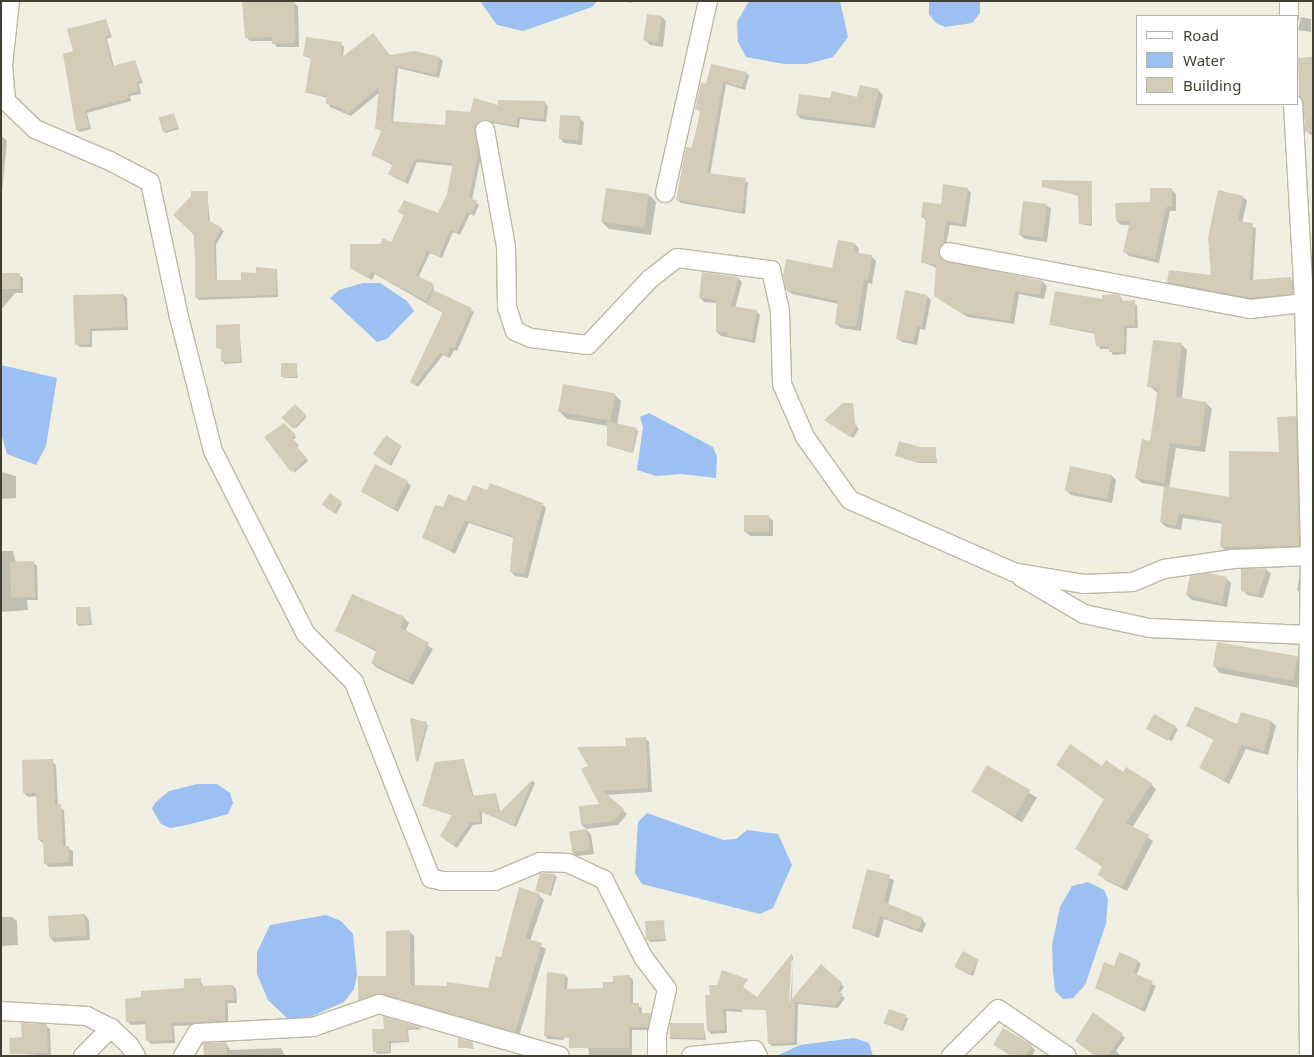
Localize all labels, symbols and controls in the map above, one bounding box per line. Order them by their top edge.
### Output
legend [1136,15,1299,105]
text: Road [1183,25,1219,45]
text: Water [1183,50,1225,70]
text: Building [1183,75,1241,95]

